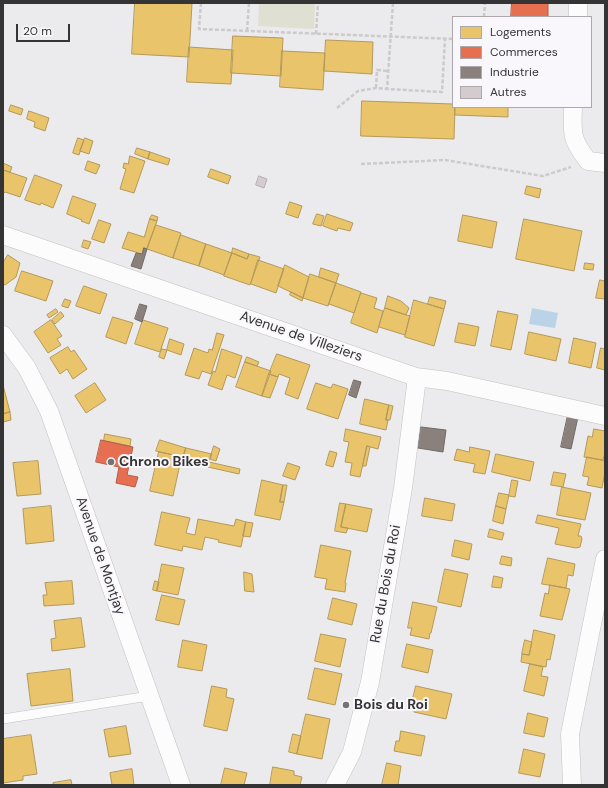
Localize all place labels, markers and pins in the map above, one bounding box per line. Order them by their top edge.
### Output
place label: Chrono Bikes [119,454,209,470]
marker: Chrono Bikes [106,457,116,467]
place label: Bois du Roi [354,697,428,713]
marker: Bois du Roi [341,700,351,710]

